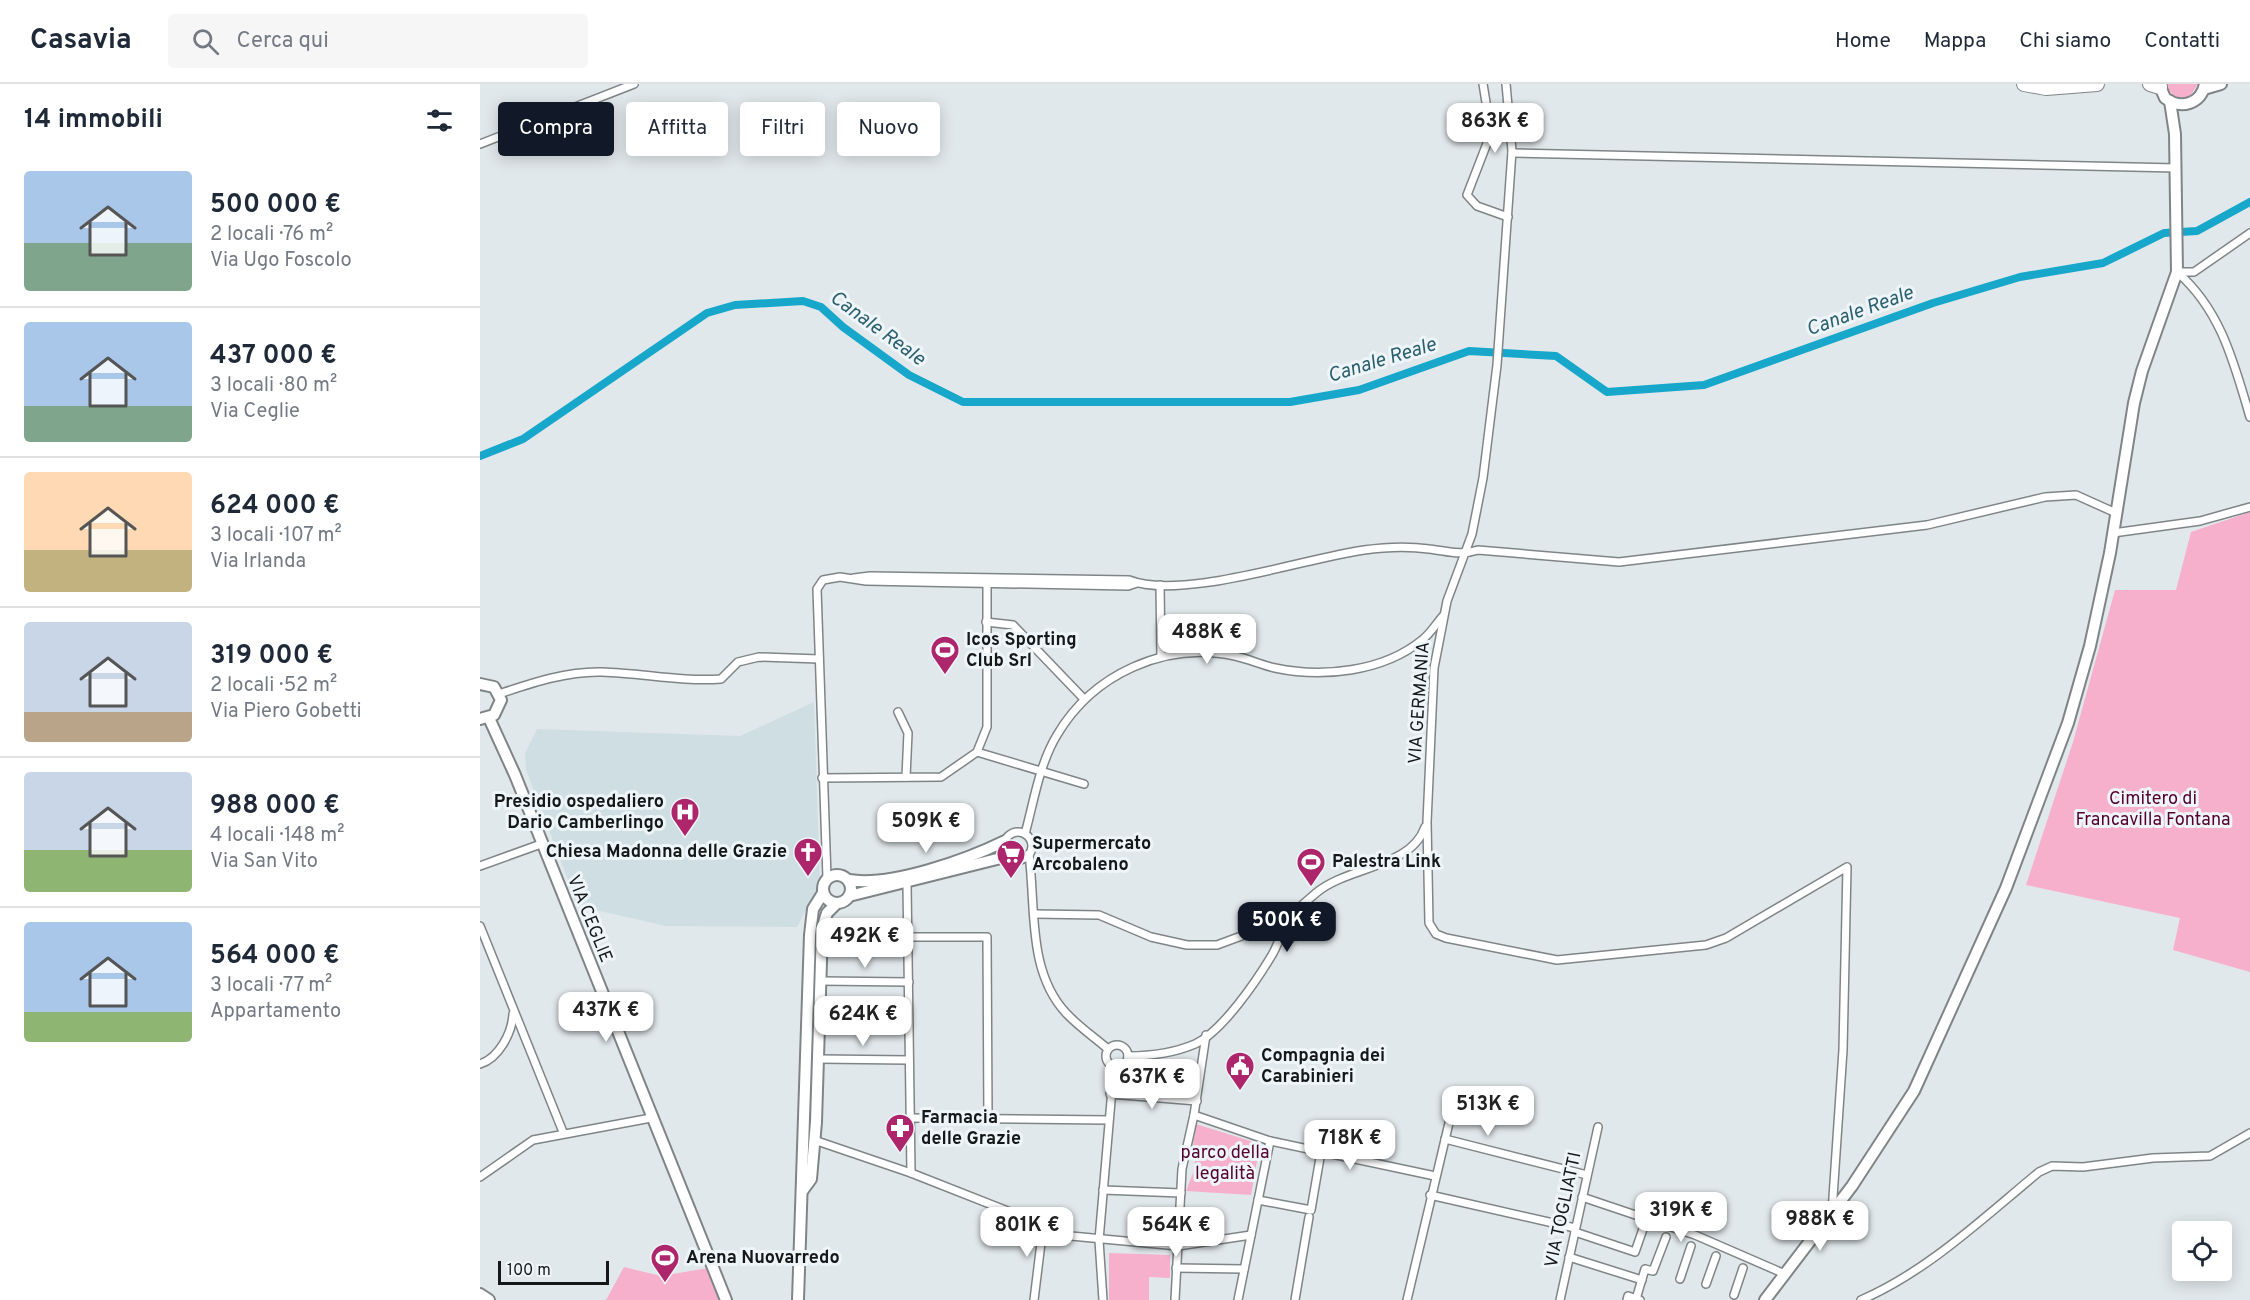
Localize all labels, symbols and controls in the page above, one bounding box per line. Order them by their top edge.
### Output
search box [168,14,588,68]
text: Casavia [30,23,132,59]
icon: search [189,25,222,58]
text: Cerca qui [237,28,329,55]
text: Home [1835,28,1891,55]
text: Mappa [1924,28,1986,55]
text: Chi siamo [2019,28,2111,55]
text: Contatti [2144,28,2220,55]
chip: Compra [498,102,614,156]
chip: Affitta [626,102,728,156]
chip: Filtri [740,102,825,156]
chip: Nuovo [837,102,940,156]
pin: 863K € [1446,103,1544,154]
text: 14 immobili [24,104,163,137]
icon: filters [423,104,456,137]
text: 863K € [1461,109,1529,135]
text: 500 000 € [210,189,341,222]
icon: home [72,195,144,267]
text: 2 locali · 76 m² [210,222,333,248]
text: Via Ugo Foscolo [210,248,352,274]
water label: Canale Reale [1803,280,1918,343]
water label: Canale Reale [824,286,931,373]
water label: Canale Reale [1325,332,1440,390]
text: 437 000 € [210,340,337,373]
icon: home [72,346,144,418]
text: 3 locali · 80 m² [210,373,337,399]
text: Via Ceglie [210,399,300,425]
text: 624 000 € [210,490,340,523]
icon: home [72,496,144,568]
text: 3 locali · 107 m² [210,523,342,549]
text: Via Irlanda [210,549,306,575]
pin: 488K € [1158,614,1256,665]
text: 488K € [1172,620,1242,646]
place label: Icos Sporting Club Srl [966,629,1077,673]
sports icon: Icos Sporting Club Srl [929,634,961,676]
text: 319 000 € [210,640,333,673]
street label: VIA GERMANIA [1404,641,1436,765]
icon: home [72,646,144,718]
text: 2 locali · 52 m² [210,673,337,699]
text: Via Piero Gobetti [210,699,362,725]
park label: Cimitero di Francavilla Fontana [2075,788,2231,832]
text: 988 000 € [210,790,340,823]
place label: Presidio ospedaliero Dario Camberlingo [494,791,664,835]
icon: home [72,796,144,868]
hospital icon: Presidio ospedaliero Dario Camberlingo [669,796,701,838]
pin: 509K € [877,803,975,854]
text: 509K € [891,809,961,835]
text: 4 locali · 148 m² [210,823,344,849]
place label: Supermercato Arcobaleno [1032,833,1151,877]
church icon: Chiesa Madonna delle Grazie [792,836,824,878]
supermarket icon: Supermercato Arcobaleno [995,838,1027,880]
place label: Chiesa Madonna delle Grazie [546,841,787,864]
sports icon: Palestra Link [1295,846,1327,888]
text: Via San Vito [210,849,318,875]
place label: Palestra Link [1332,851,1441,874]
street label: VIA CEGLIE [561,872,617,966]
pin: 500K € [1238,902,1336,953]
text: 500K € [1252,908,1322,934]
pin: 492K € [816,918,914,969]
text: 492K € [830,924,900,950]
text: 564 000 € [210,940,340,973]
icon: home [72,946,144,1018]
text: 3 locali · 77 m² [210,973,332,999]
pin: 437K € [557,992,655,1043]
pin: 624K € [814,996,912,1047]
text: 437K € [572,998,640,1024]
text: Appartamento [210,999,341,1025]
text: 624K € [828,1002,898,1028]
place label: Compagnia dei Carabinieri [1261,1045,1385,1089]
public building icon: Compagnia dei Carabinieri [1224,1050,1256,1092]
pin: 637K € [1103,1059,1201,1110]
text: 637K € [1119,1065,1185,1091]
pin: 513K € [1439,1086,1537,1137]
text: 513K € [1456,1092,1520,1118]
place label: Farmacia delle Grazie [921,1107,1021,1151]
pharmacy icon: Farmacia delle Grazie [884,1112,916,1154]
pin: 718K € [1301,1120,1399,1171]
text: 718K € [1318,1126,1382,1152]
park label: parco della legalità [1181,1142,1269,1186]
street label: VIA TOGLIATTI [1541,1150,1587,1270]
pin: 319K € [1632,1192,1730,1243]
text: 319K € [1649,1198,1713,1224]
pin: 988K € [1771,1201,1869,1252]
pin: 801K € [978,1207,1076,1258]
pin: 564K € [1127,1207,1225,1258]
text: 988K € [1785,1207,1855,1233]
text: 801K € [994,1213,1060,1239]
text: 564K € [1141,1213,1211,1239]
map controls [2172,1221,2232,1281]
button: locate [2172,1221,2232,1281]
sports icon: Arena Nuovarredo [649,1242,681,1284]
place label: Arena Nuovarredo [686,1247,840,1270]
scale bar [498,1258,609,1286]
text: 100 m [507,1261,551,1281]

